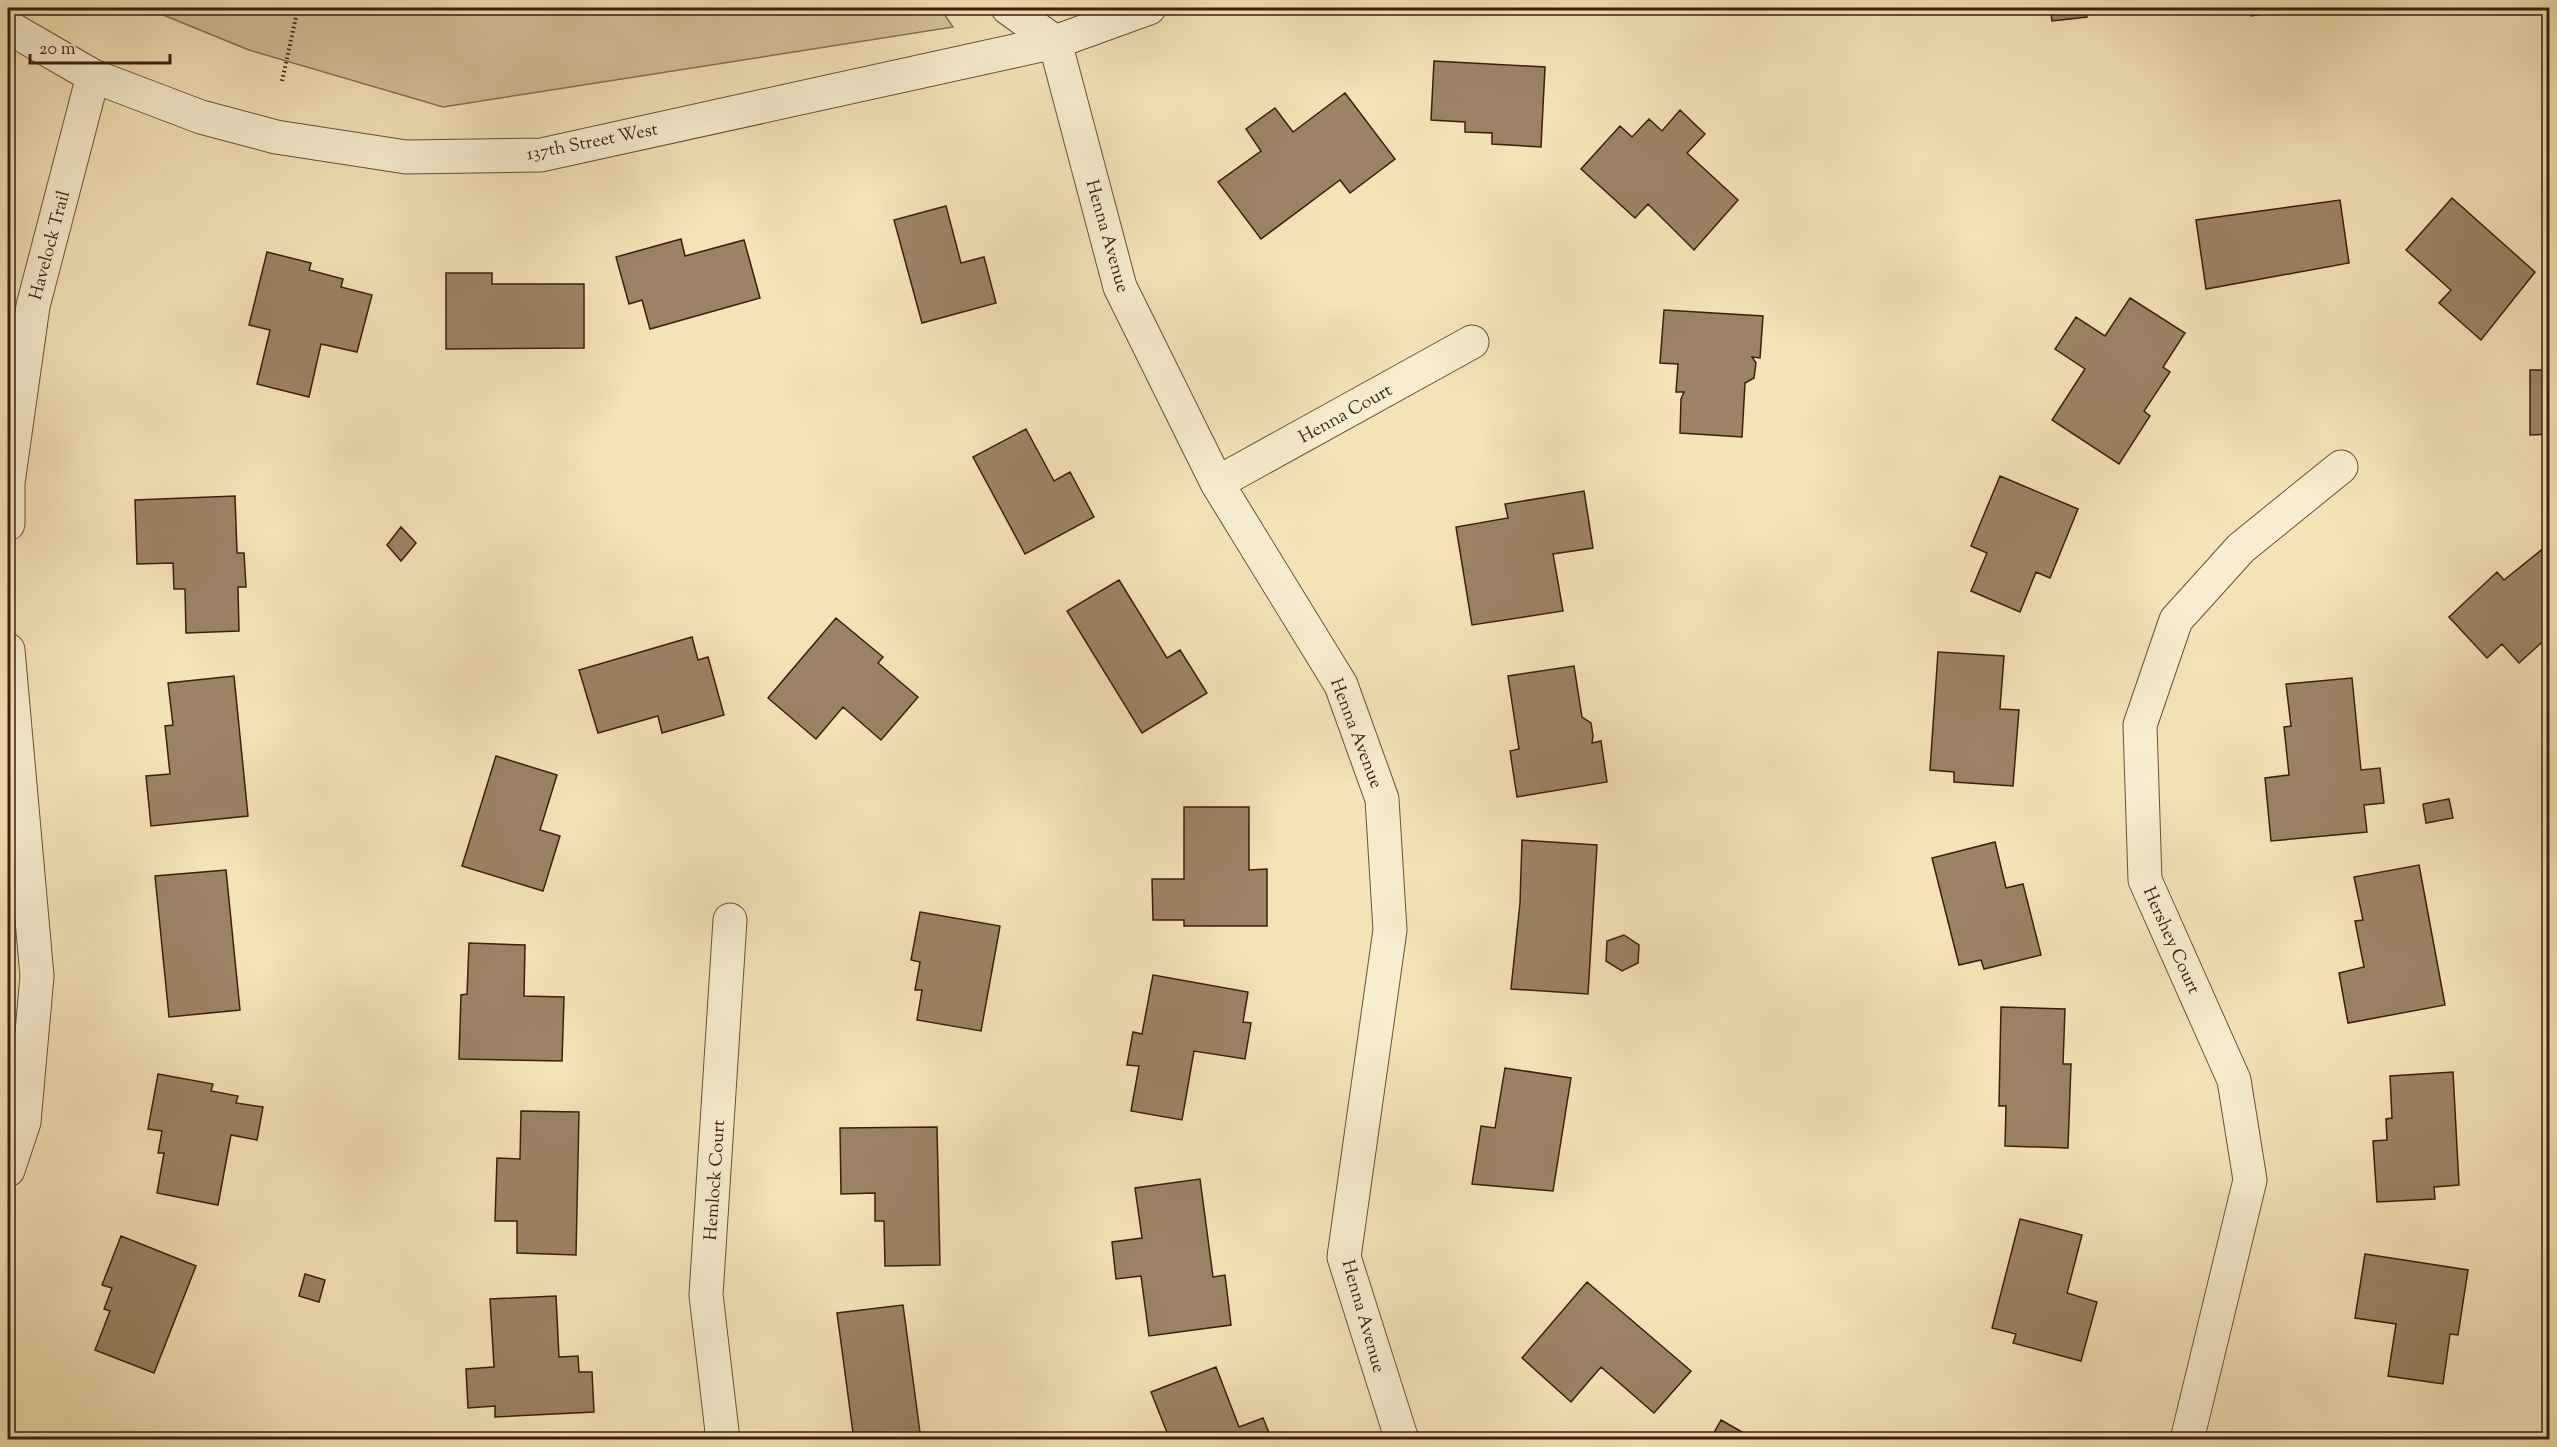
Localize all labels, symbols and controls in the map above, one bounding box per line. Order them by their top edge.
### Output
scale bar [30,27,170,65]
text: 20 m [39,37,76,63]
street label: 137th Street West [525,117,660,168]
street label: Henna Avenue [1078,177,1135,296]
street label: Havelock Trail [24,188,78,303]
street label: Henna Court [1295,378,1397,451]
street label: Henna Avenue [1322,675,1388,793]
street label: Hershey Court [2135,883,2205,999]
street label: Hemlock Court [699,1119,733,1241]
street label: Henna Avenue [1334,1257,1391,1376]

